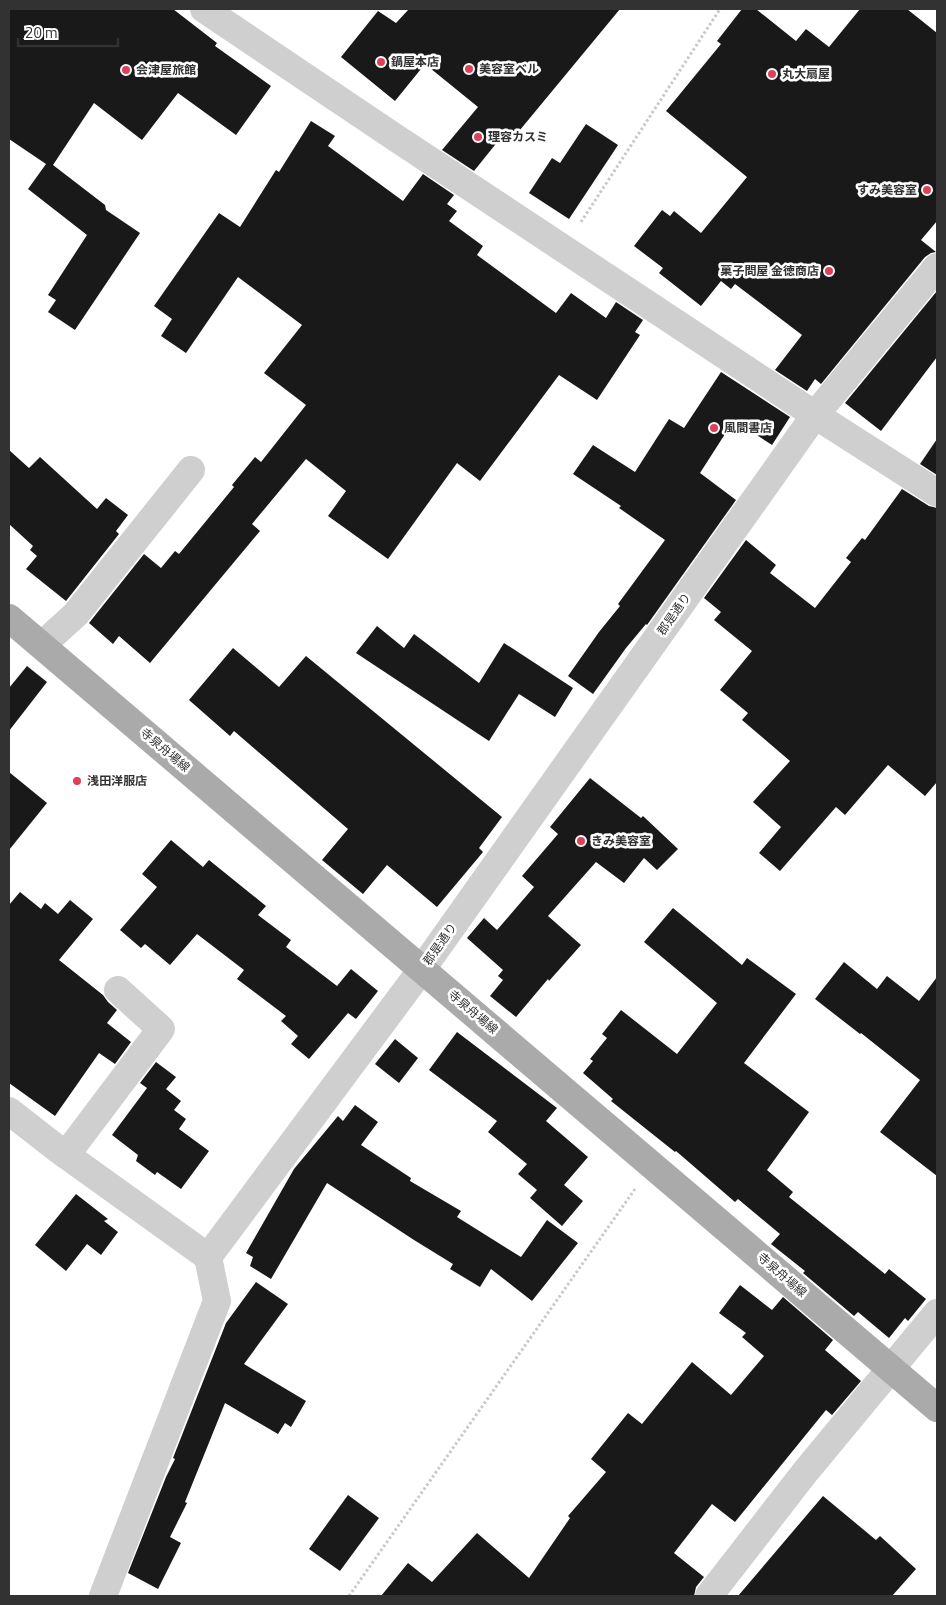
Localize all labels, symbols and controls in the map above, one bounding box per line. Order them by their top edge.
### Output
scale bar [18,15,118,47]
text: 20 m [25,21,58,44]
place label: 鍋屋本店 [391,52,439,71]
marker: 鍋屋本店 [375,56,387,68]
place label: 美容室ベル [479,59,539,78]
place label: 会津屋旅館 [136,60,196,79]
marker: 美容室ベル [463,63,475,75]
marker: 会津屋旅館 [120,64,132,76]
place label: 丸大扇屋 [782,64,830,83]
marker: 丸大扇屋 [766,68,778,80]
place label: 理容カスミ [488,127,548,146]
marker: 理容カスミ [472,131,484,143]
place label: すみ美容室 [857,180,917,199]
marker: すみ美容室 [921,184,933,196]
place label: 菓子問屋 金徳商店 [720,261,819,280]
marker: 菓子問屋 金徳商店 [823,265,835,277]
place label: 風間書店 [724,418,772,437]
marker: 風間書店 [708,422,720,434]
street label: 郡是通り [652,589,695,639]
street label: 寺泉舟場線 [136,723,194,776]
place label: 浅田洋服店 [87,771,147,790]
marker: 浅田洋服店 [71,775,83,787]
place label: きみ美容室 [591,831,651,850]
marker: きみ美容室 [575,835,587,847]
street label: 郡是通り [418,919,461,969]
street label: 寺泉舟場線 [444,985,502,1038]
street label: 寺泉舟場線 [753,1248,811,1301]

